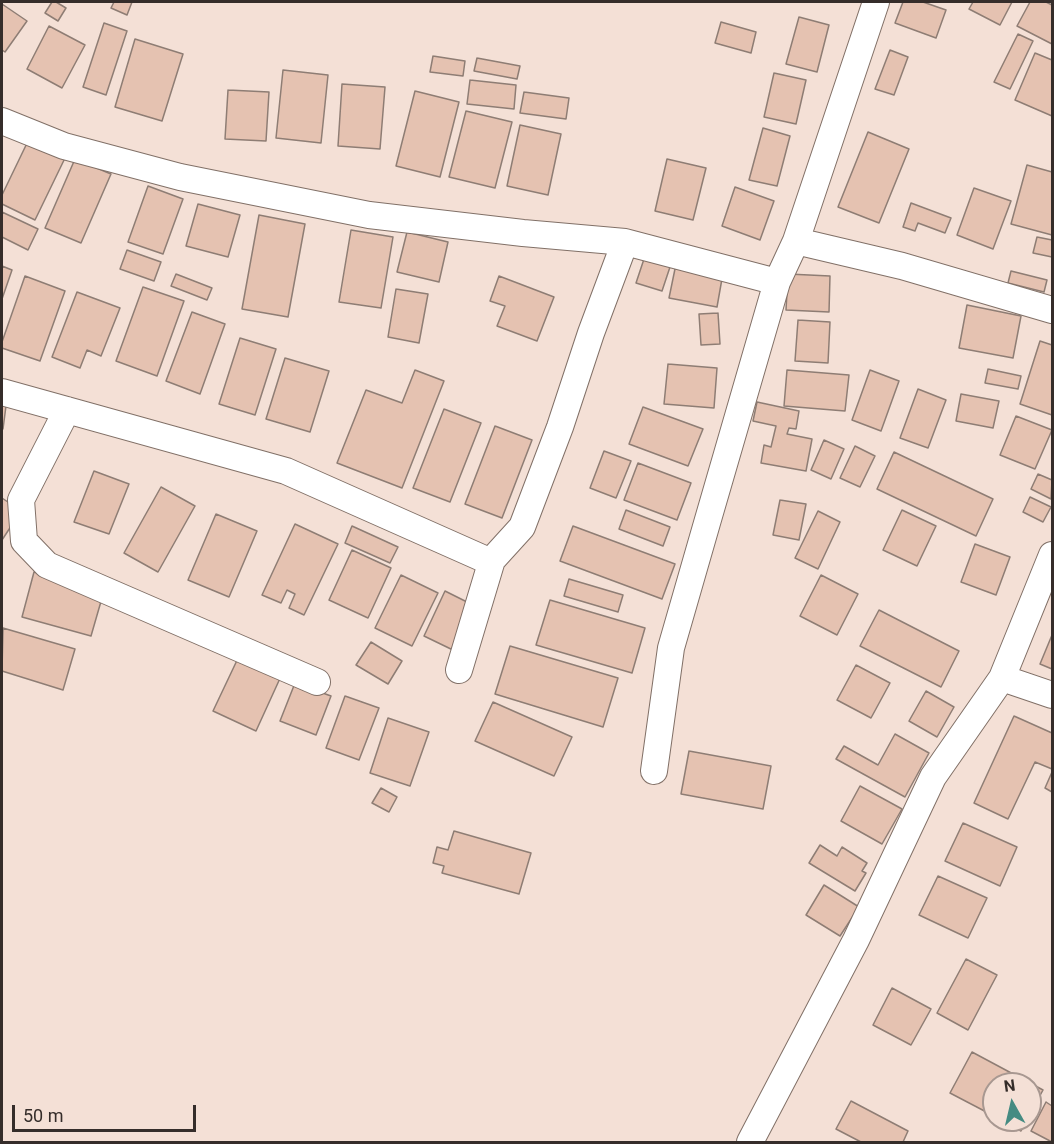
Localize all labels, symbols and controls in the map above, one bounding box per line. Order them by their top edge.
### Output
north arrow [982,1072,1042,1132]
text: N [1003,1075,1017,1096]
scale bar [15,1093,200,1131]
text: 50 m [23,1105,63,1126]

